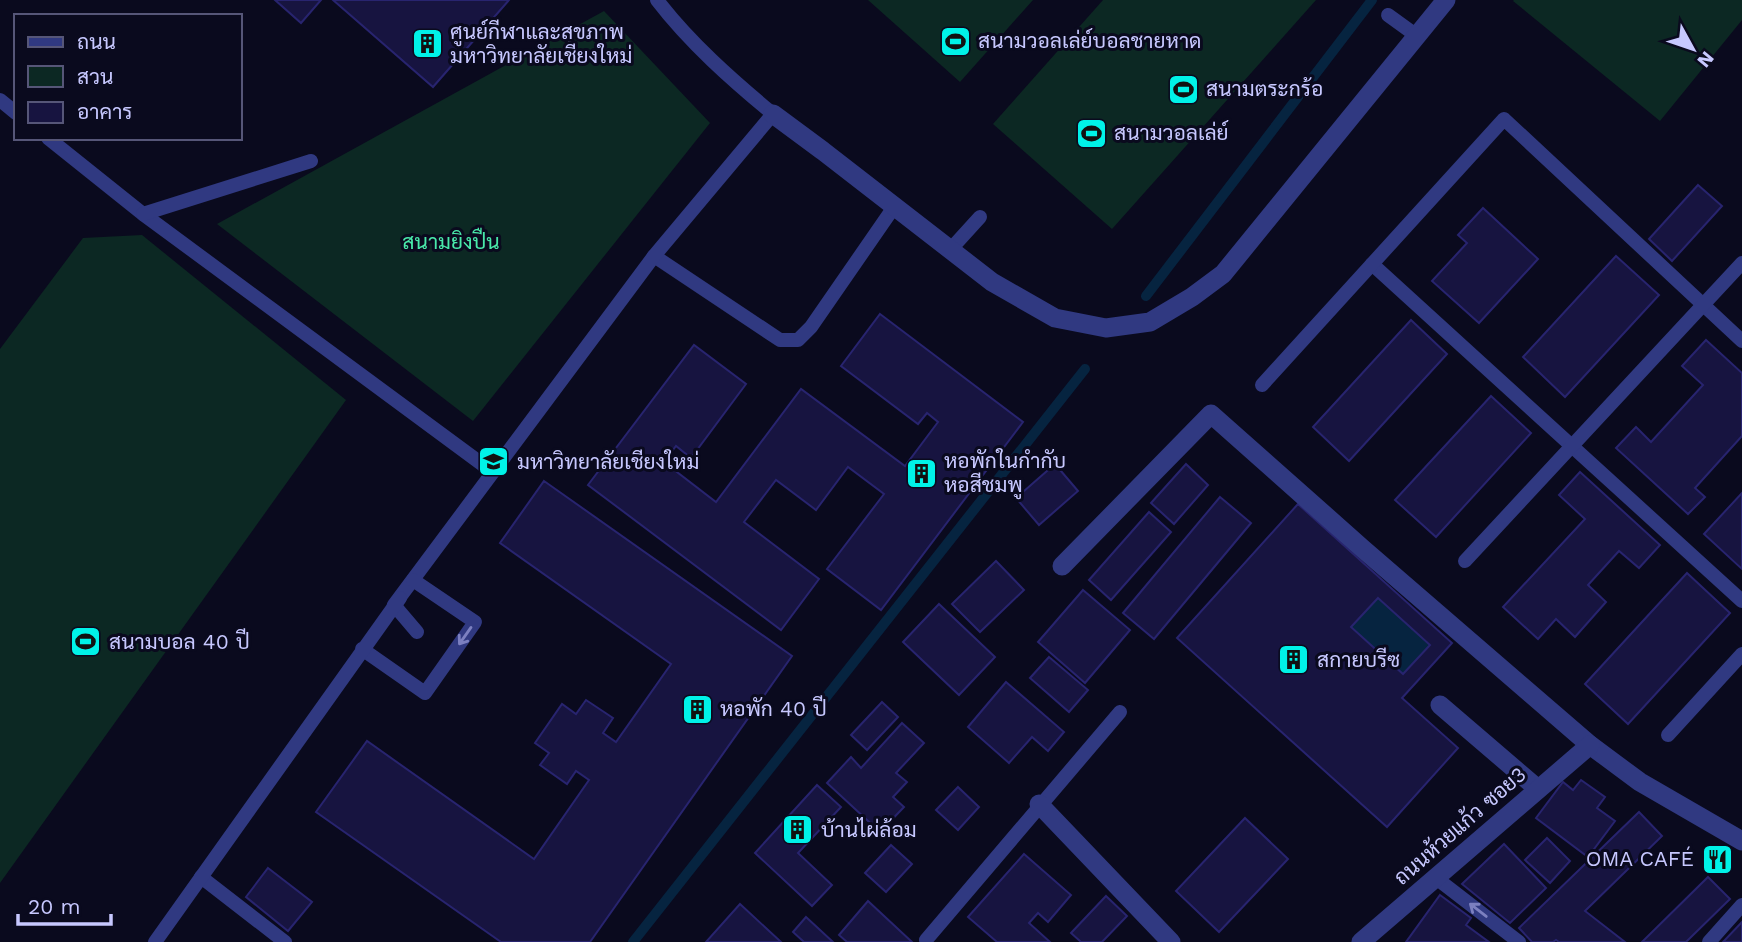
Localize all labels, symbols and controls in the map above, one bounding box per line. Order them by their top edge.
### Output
legend [14,14,242,140]
north arrow [1658,14,1728,84]
place label: ศูนย์กีฬาและสุขภาพ มหาวิทยาลัยเชียงใหม่ [450,18,632,68]
sports icon: สนามวอลเล่ย์บอลชายหาด [938,24,972,58]
building icon: ศูนย์กีฬาและสุขภาพ มหาวิทยาลัยเชียงใหม่ [410,27,444,61]
place label: สนามวอลเล่ย์บอลชายหาด [978,27,1202,53]
text: ถนน [77,29,116,54]
text: N [1692,47,1719,72]
text: สวน [77,64,113,89]
sports icon: สนามตระกร้อ [1166,72,1200,106]
place label: สนามตระกร้อ [1206,76,1323,101]
text: อาคาร [77,99,133,124]
sports icon: สนามวอลเล่ย์ [1074,116,1108,150]
place label: สนามวอลเล่ย์ [1114,119,1229,145]
park label: สนามยิงปืน [402,227,500,254]
school or university icon: มหาวิทยาลัยเชียงใหม่ [477,445,511,479]
place label: หอพักในกำกับ หอสีชมพู [944,448,1066,500]
place label: มหาวิทยาลัยเชียงใหม่ [517,449,699,474]
building icon: หอพักในกำกับ หอสีชมพู [904,456,938,490]
sports icon: สนามบอล 40 ปี [69,625,103,659]
one-way arrow [458,626,472,645]
place label: สนามบอล 40 ปี [109,628,250,654]
building icon: สกายบรีซ [1277,643,1311,677]
place label: สกายบรีซ [1317,647,1400,672]
building icon: หอพัก 40 ปี [680,692,714,726]
place label: หอพัก 40 ปี [720,695,827,721]
street label: ถนนห้วยแก้ว ซอย3 [1389,761,1531,890]
building icon: บ้านไผ่ล้อม [781,813,815,847]
place label: บ้านไผ่ล้อม [821,817,917,842]
restaurant icon: OMA CAFÉ [1700,842,1734,876]
place label: OMA CAFÉ [1586,846,1694,871]
scale bar [18,883,110,927]
text: 20 m [28,894,80,919]
one-way arrow [1469,902,1487,917]

